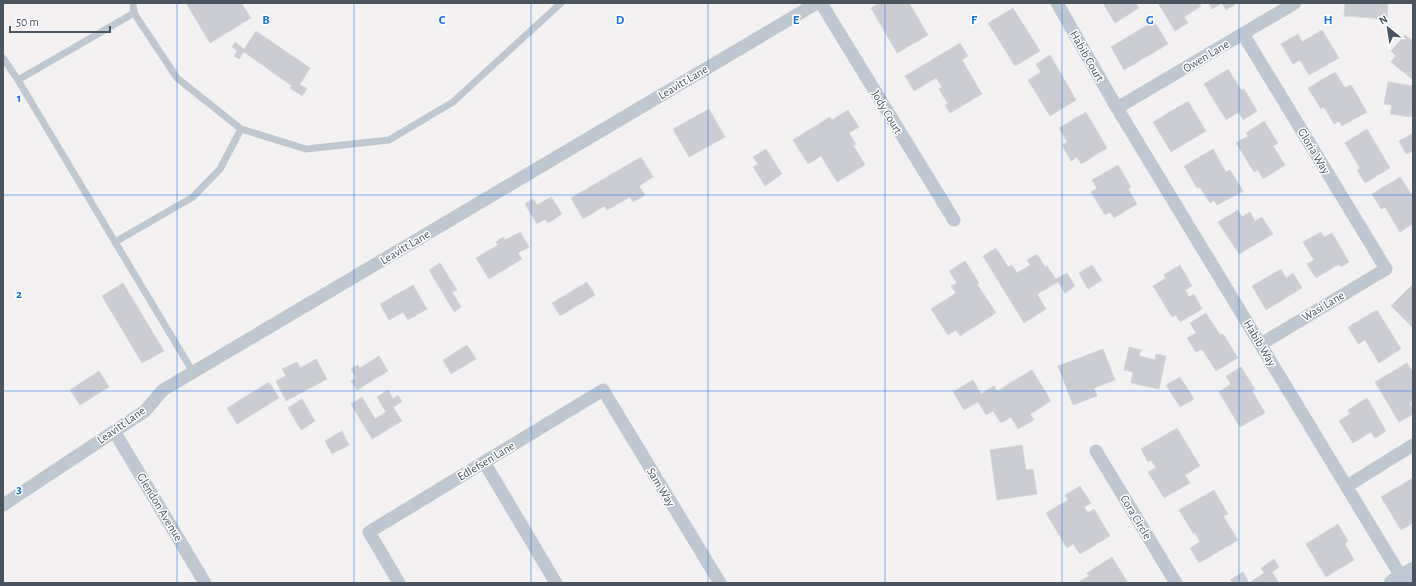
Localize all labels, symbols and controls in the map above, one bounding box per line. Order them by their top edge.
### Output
scale bar [10,8,110,34]
north arrow [1368,8,1408,48]
text: N [1377,13,1389,26]
text: B [262,14,270,27]
text: C [439,14,446,27]
text: D [616,14,625,27]
text: E [793,14,800,27]
text: F [971,14,978,27]
text: G [1146,14,1154,27]
text: H [1323,14,1333,27]
text: 50 m [16,16,39,28]
street label: Habib Court [1068,29,1106,84]
street label: Owen Lane [1181,38,1231,74]
street label: Leavitt Lane [656,63,710,101]
street label: Jody Court [869,88,905,136]
text: 1 [17,92,21,105]
street label: Gloria Way [1295,126,1332,176]
street label: Leavitt Lane [378,228,432,266]
text: 2 [16,288,22,301]
street label: Wasi Lane [1300,289,1346,323]
street label: Habib Way [1241,318,1278,369]
street label: Leavitt Lane [95,404,147,446]
street label: Edlefsen Lane [455,439,517,483]
street label: Sam Way [644,465,677,509]
street label: Glendon Avenue [135,471,185,543]
text: 3 [16,483,22,496]
street label: Cora Circle [1118,493,1154,541]

